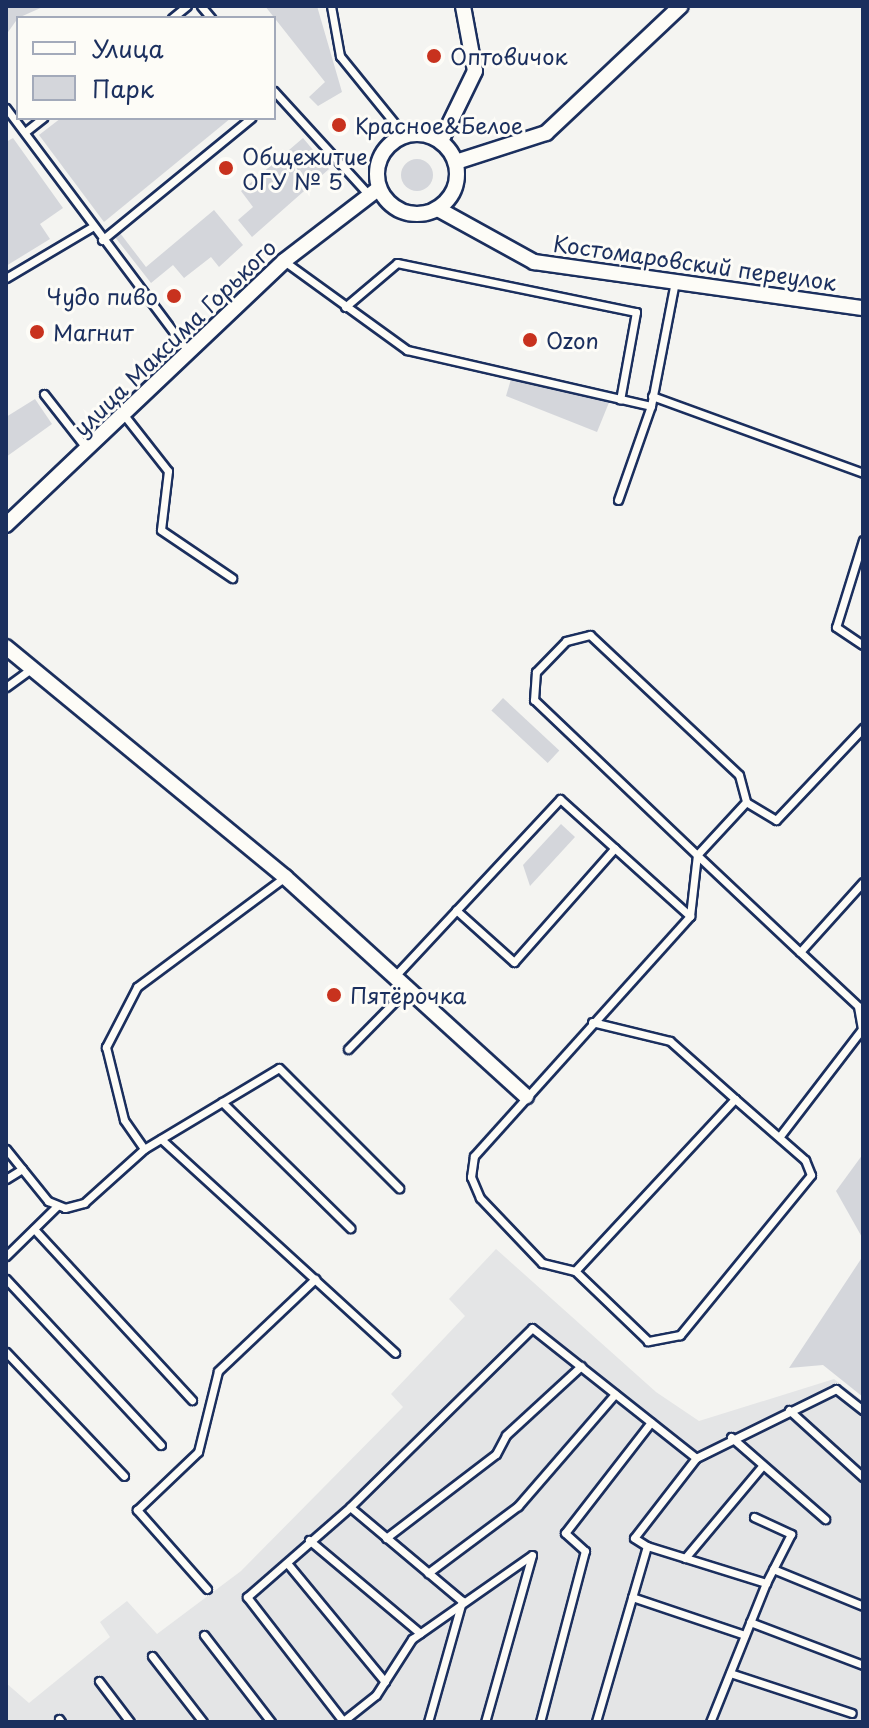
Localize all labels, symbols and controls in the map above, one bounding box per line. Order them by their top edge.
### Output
legend [16,16,276,120]
text: Улица [92,30,164,66]
place label: Оптовичок [450,43,567,69]
marker: Оптовичок [425,47,443,65]
text: Парк [92,70,154,106]
place label: Красное&Белое [355,112,523,138]
marker: Красное&Белое [330,116,348,134]
place label: Общежитие ОГУ № 5 [242,142,368,194]
marker: Общежитие ОГУ № 5 [217,159,235,177]
street label: Костомаровский переулок [552,229,838,295]
street label: улица Максима Горького [66,232,282,442]
place label: Чудо пиво [45,283,158,309]
marker: Чудо пиво [165,287,183,305]
place label: Магнит [53,319,133,345]
marker: Магнит [28,323,46,341]
place label: Ozon [546,327,599,353]
marker: Ozon [521,331,539,349]
place label: Пятёрочка [350,982,466,1008]
marker: Пятёрочка [325,986,343,1004]

